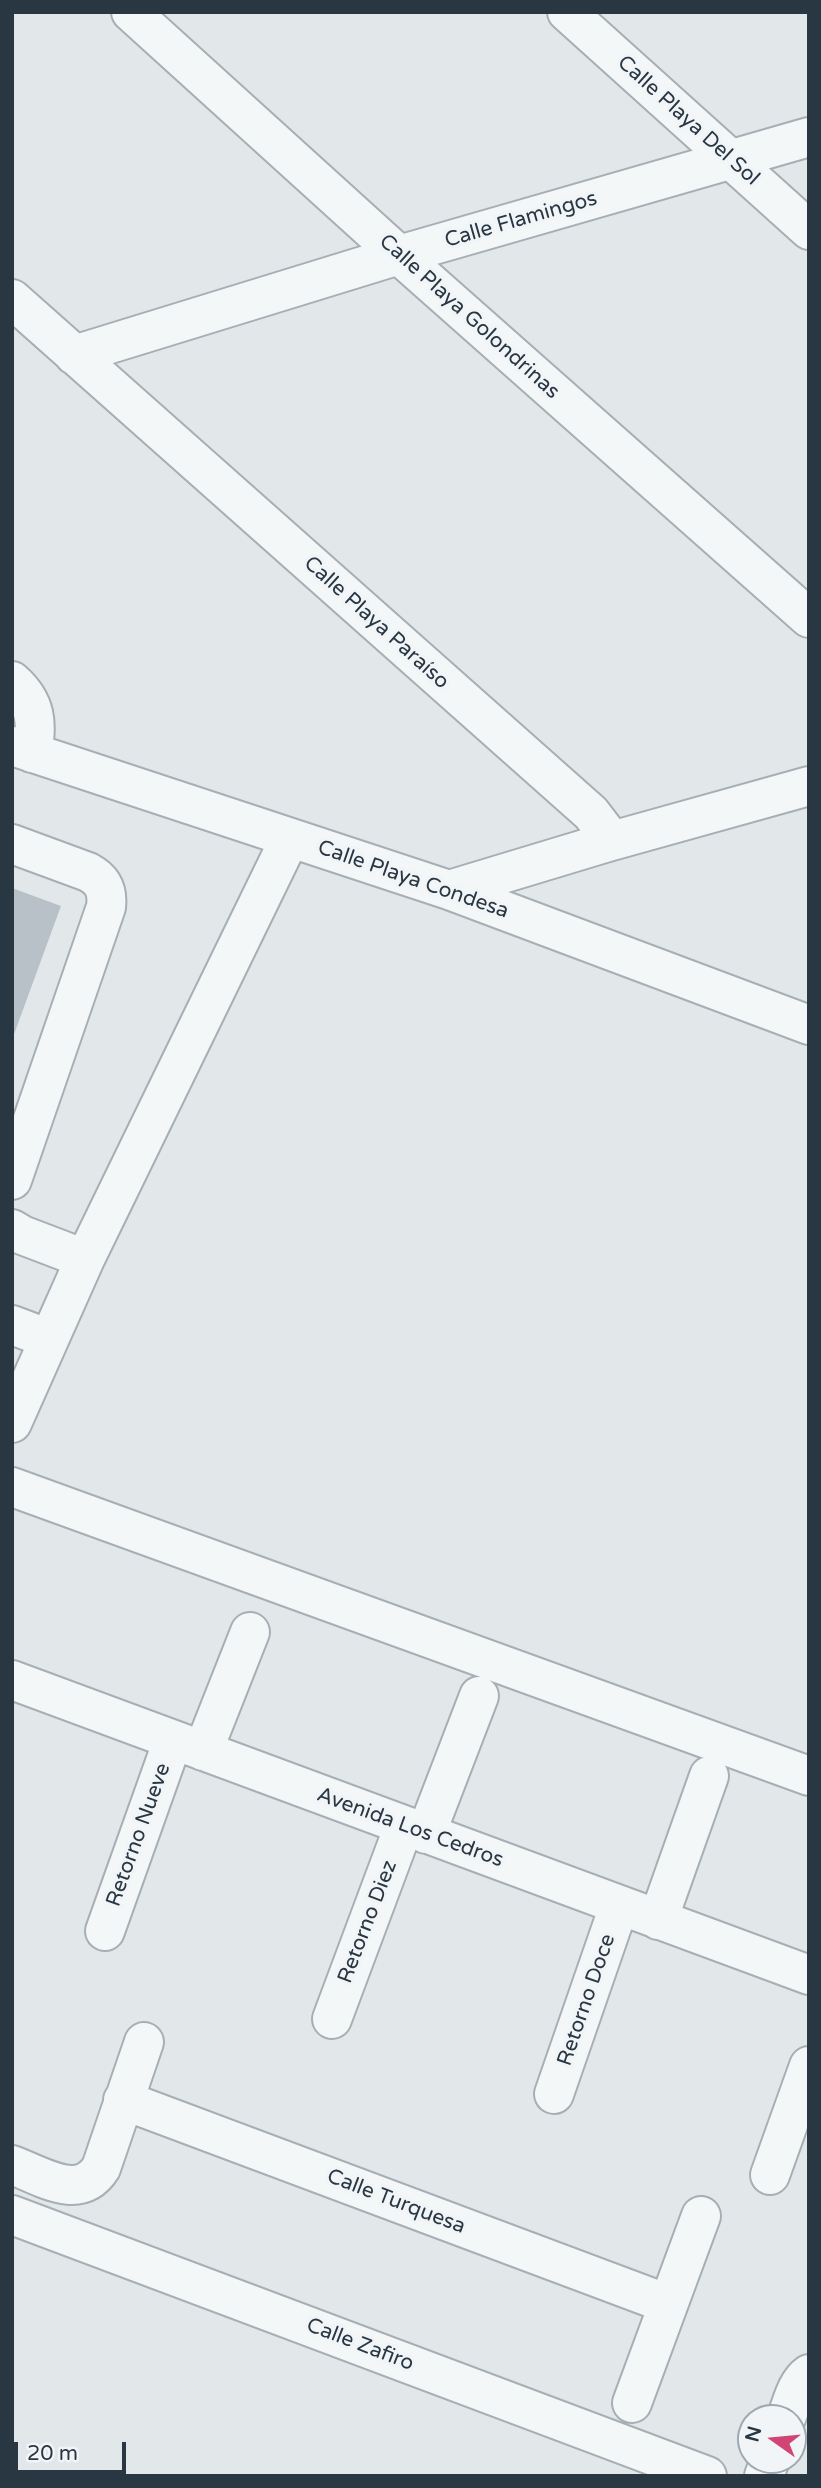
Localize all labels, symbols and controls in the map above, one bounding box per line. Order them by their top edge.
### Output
street label: Calle Playa Del Sol [612,51,764,191]
street label: Calle Flamingos [442,186,600,254]
street label: Calle Playa Golondrinas [374,229,564,405]
street label: Calle Playa Paraíso [298,551,454,695]
street label: Calle Playa Condesa [314,835,512,925]
street label: Retorno Nueve [101,1760,177,1910]
street label: Avenida Los Cedros [313,1783,507,1873]
street label: Retorno Diez [333,1857,403,1987]
street label: Retorno Doce [553,1931,621,2069]
street label: Calle Turquesa [323,2164,469,2240]
street label: Calle Zafiro [303,2313,417,2377]
north arrow [737,2404,807,2474]
text: N [741,2424,766,2444]
scale bar [18,2428,130,2472]
text: 20 m [27,2441,78,2466]

